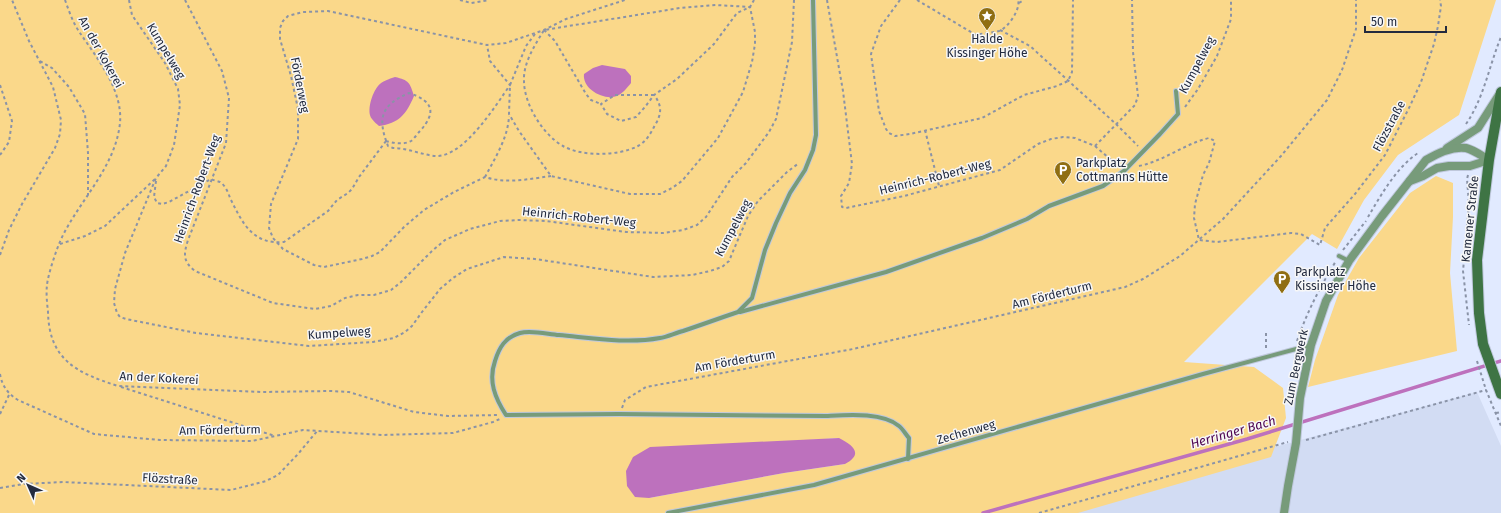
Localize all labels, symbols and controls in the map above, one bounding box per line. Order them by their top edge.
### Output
place icon: Halde Kissinger Höhe [977,6,997,31]
scale bar [1365,8,1446,34]
street label: An der Kokerei [76,14,126,90]
text: 50 m [1371,15,1397,29]
street label: Kumpelweg [144,20,189,82]
place label: Halde Kissinger Höhe [946,32,1028,60]
street label: Kumpelweg [1176,33,1218,96]
street label: Förderweg [288,56,312,115]
street label: Flözstraße [1370,98,1408,154]
street label: Heinrich-Robert-Weg [171,132,223,245]
street label: Heinrich-Robert-Weg [878,156,993,198]
place label: Parkplatz Cottmanns Hütte [1076,156,1168,184]
parking icon: Parkplatz Cottmanns Hütte [1053,160,1073,185]
street label: Kamener Straße [1458,175,1482,263]
street label: Kumpelweg [712,196,754,259]
street label: Heinrich-Robert-Weg [521,204,637,230]
place label: Parkplatz Kissinger Höhe [1295,265,1376,293]
parking icon: Parkplatz Kissinger Höhe [1272,269,1292,294]
street label: Am Förderturm [1011,278,1093,312]
street label: Kumpelweg [307,324,372,342]
street label: Zum Bergwerk [1281,327,1311,406]
street label: Am Förderturm [694,347,776,375]
street label: An der Kokerei [119,369,199,387]
water label: Herringer Bach [1189,413,1277,451]
street label: Zechenweg [935,417,998,447]
street label: Am Förderturm [179,422,261,438]
north arrow [8,465,48,505]
text: N [14,471,28,485]
street label: Flözstraße [142,471,198,487]

